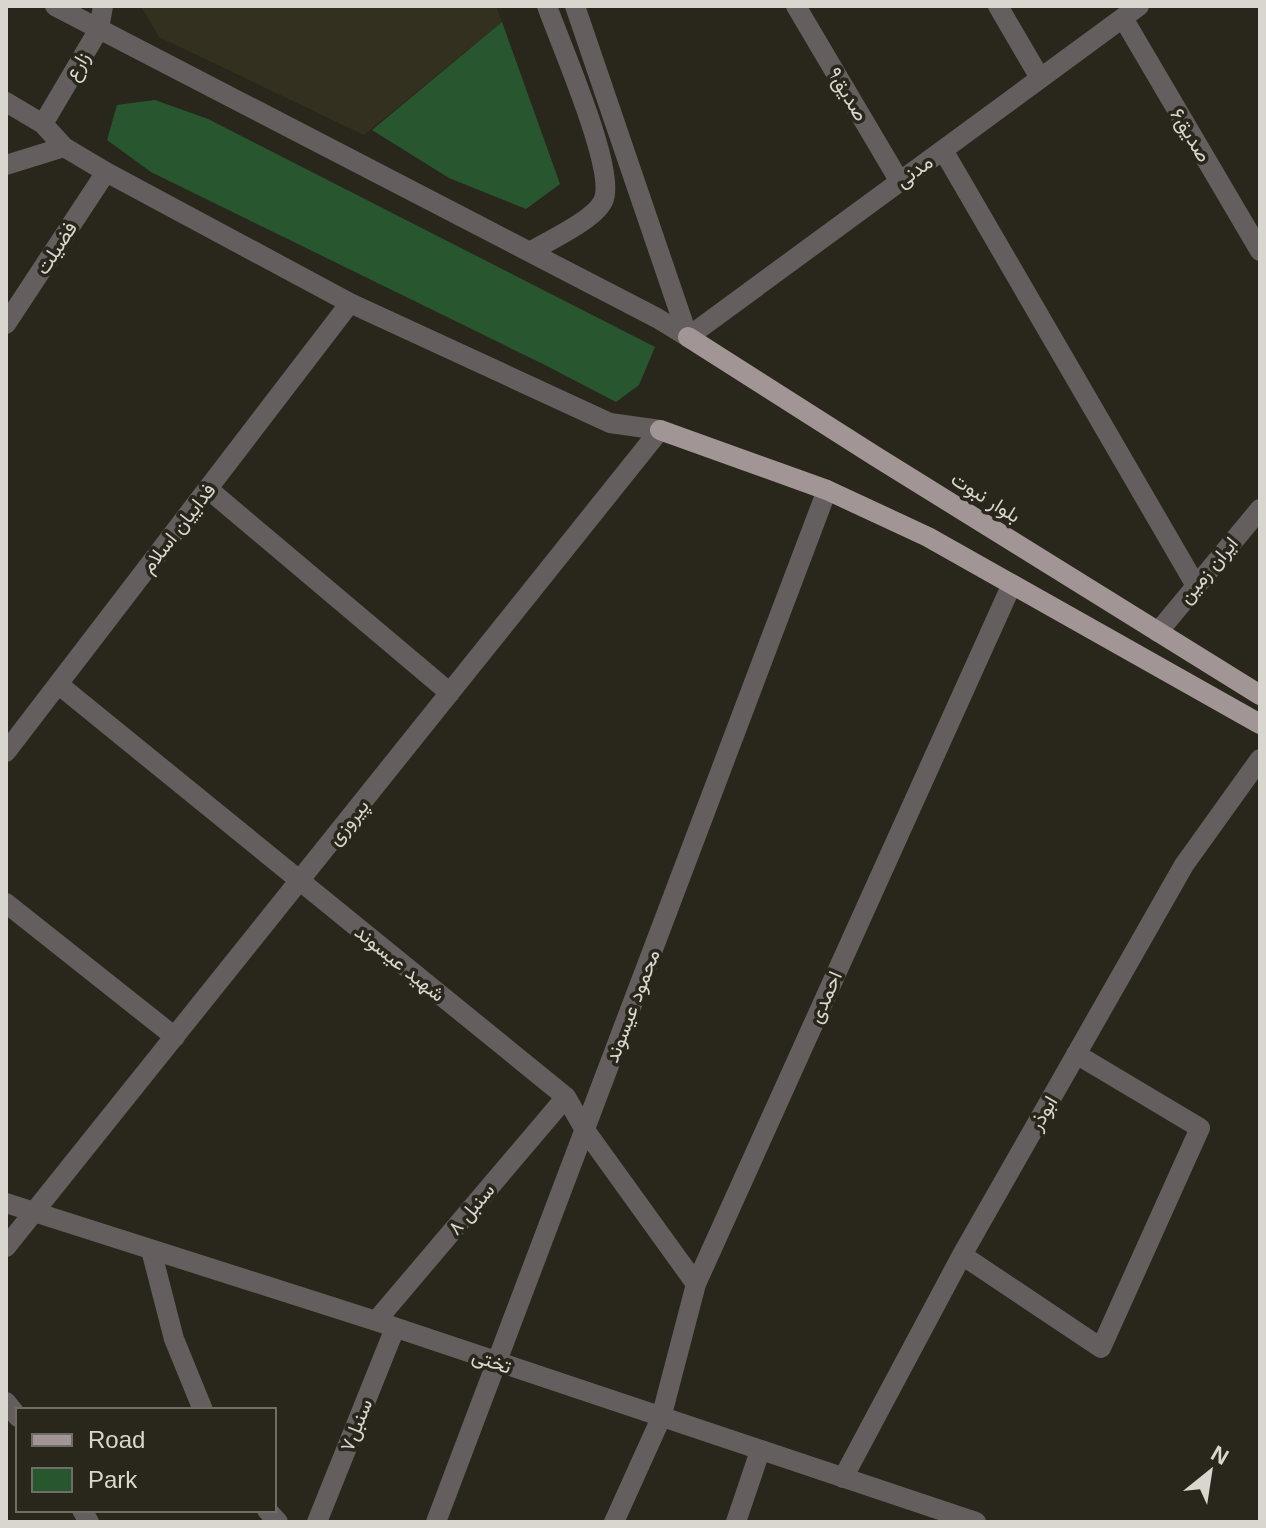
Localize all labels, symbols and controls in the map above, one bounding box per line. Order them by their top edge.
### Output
street label: زارع [60,48,96,86]
street label: صدیق۹ [823,63,873,125]
street label: صدیق۶ [1166,104,1216,166]
street label: مدنی [891,150,937,192]
street label: فضیلت [31,217,82,279]
street label: بلوار نبوت [946,467,1025,528]
street label: فداییان اسلام [136,479,221,578]
street label: ایران زمین [1174,532,1244,609]
street label: پیروزی [323,795,375,851]
street label: شهید عیسوند [349,920,449,1007]
street label: محمود عیسوند [600,946,666,1066]
street label: احمدی [804,968,847,1027]
street label: ابوذر [1024,1092,1063,1136]
street label: سنبل ۸ [443,1179,500,1240]
street label: تختی [469,1344,514,1379]
street label: سنبل۷ [336,1396,377,1455]
legend [16,1408,276,1512]
text: Road [88,1426,145,1453]
north arrow [1170,1432,1250,1512]
text: N [1207,1440,1233,1470]
text: Park [88,1466,138,1493]

